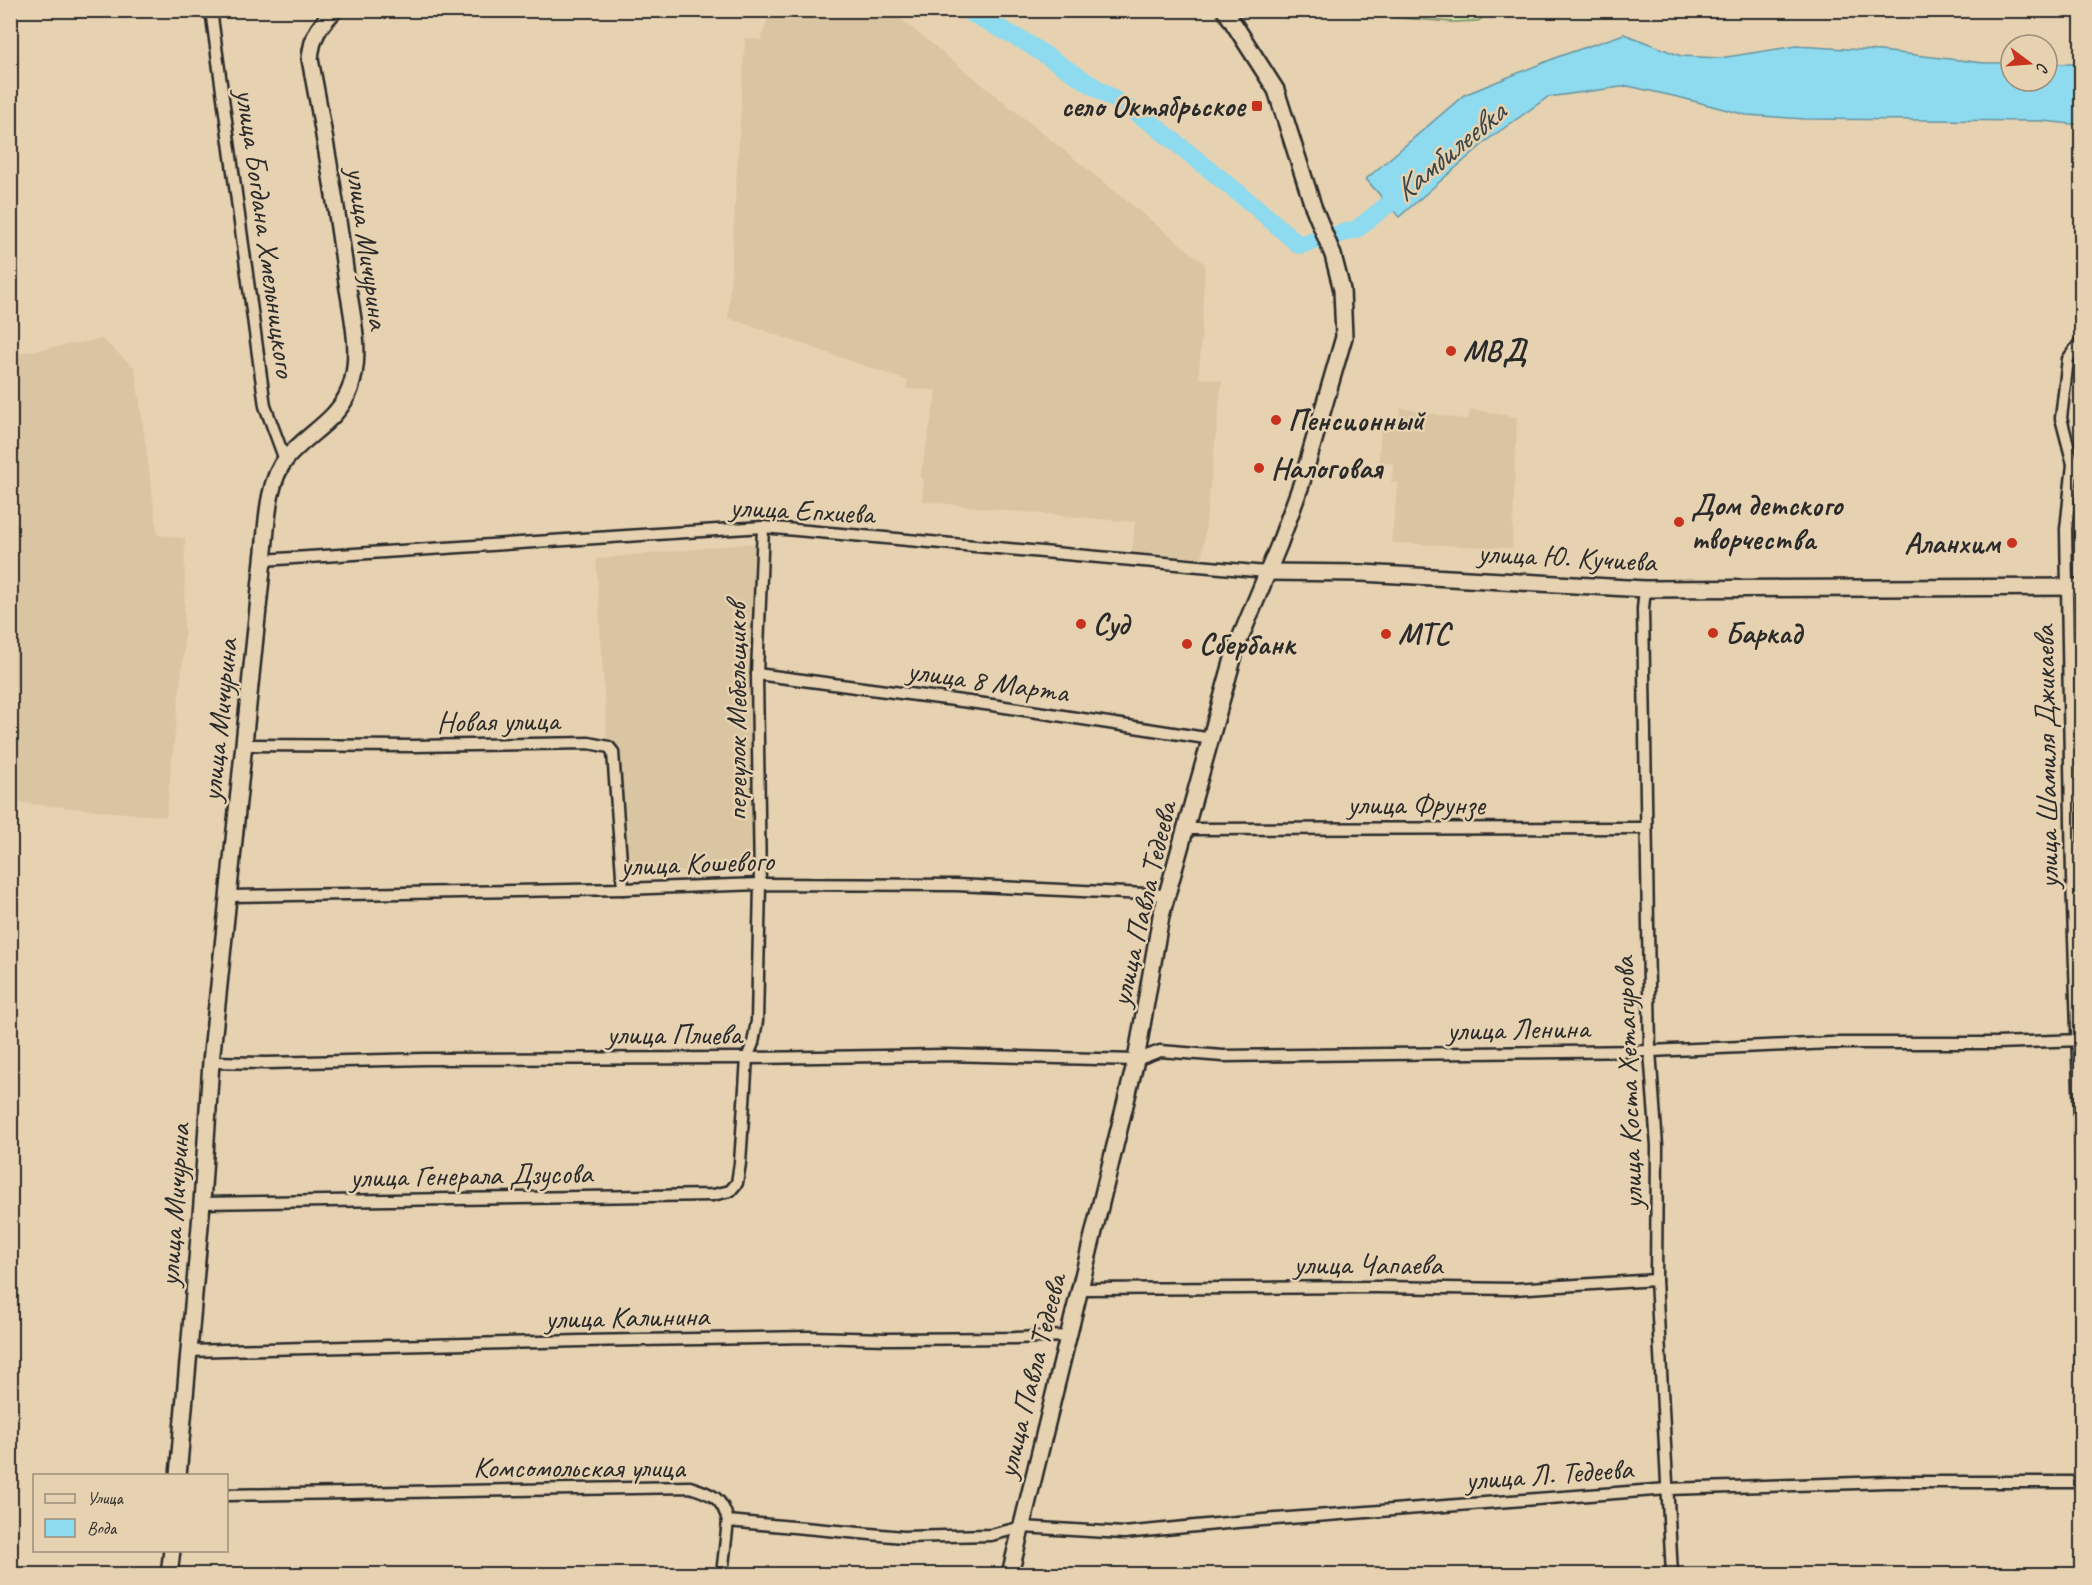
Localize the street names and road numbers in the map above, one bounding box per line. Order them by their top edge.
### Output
street label: улица Богдана Хмельницкого [227,85,305,381]
street label: улица Мичурина [338,163,398,333]
street label: улица Епхиева [727,487,878,533]
street label: улица Ю. Кучиева [1475,533,1659,581]
street label: переулок Мебельщиков [717,596,755,821]
street label: улица Шамиля Джикаева [2025,623,2067,891]
street label: улица Мичурина [191,635,247,805]
street label: улица 8 Марта [903,651,1073,711]
street label: Новая улица [436,701,562,741]
street label: улица Фрунзе [1345,785,1487,823]
street label: улица Павла Тедеева [1101,796,1186,1012]
street label: улица Кошевого [618,841,776,885]
street label: улица Коста Хетагурова [1605,954,1651,1212]
street label: улица Ленина [1444,1009,1592,1049]
street label: улица Плиева [605,1015,744,1053]
street label: улица Мичурина [149,1120,199,1290]
street label: улица Генерала Дзусова [347,1154,595,1196]
street label: улица Чапаева [1292,1245,1444,1283]
street label: улица Павла Тедеева [987,1268,1075,1484]
street label: улица Калинина [543,1297,711,1337]
street label: Комсомольская улица [473,1448,687,1486]
street label: улица Л. Тедеева [1462,1449,1636,1499]

